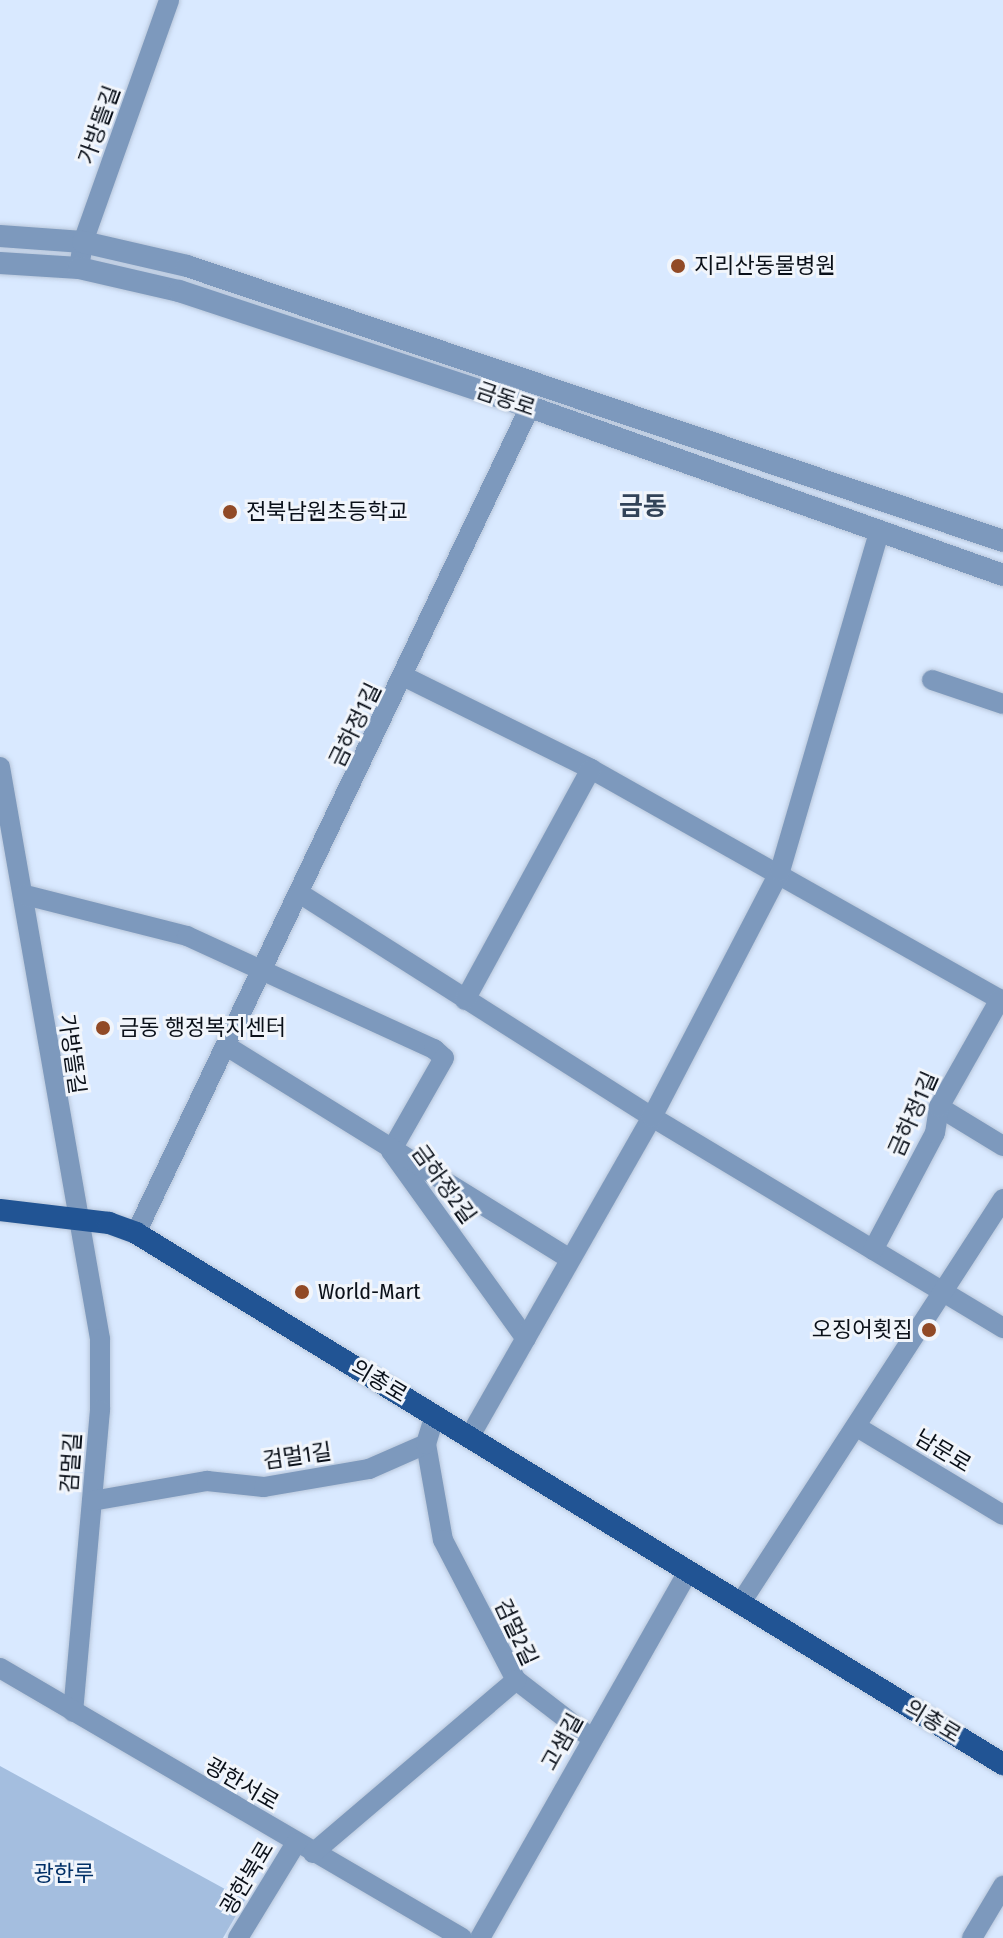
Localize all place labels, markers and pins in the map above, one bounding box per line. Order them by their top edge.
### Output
place label: 지리산동물병원 [694,253,836,279]
marker: 지리산동물병원 [669,257,687,275]
place label: 전북남원초등학교 [246,499,408,525]
marker: 전북남원초등학교 [221,503,239,521]
place label: 금동 행정복지센터 [119,1015,286,1041]
marker: 금동 행정복지센터 [94,1019,112,1037]
place label: World-Mart [318,1279,420,1305]
marker: World-Mart [293,1283,311,1301]
place label: 오징어횟집 [812,1317,913,1343]
marker: 오징어횟집 [920,1321,938,1339]

